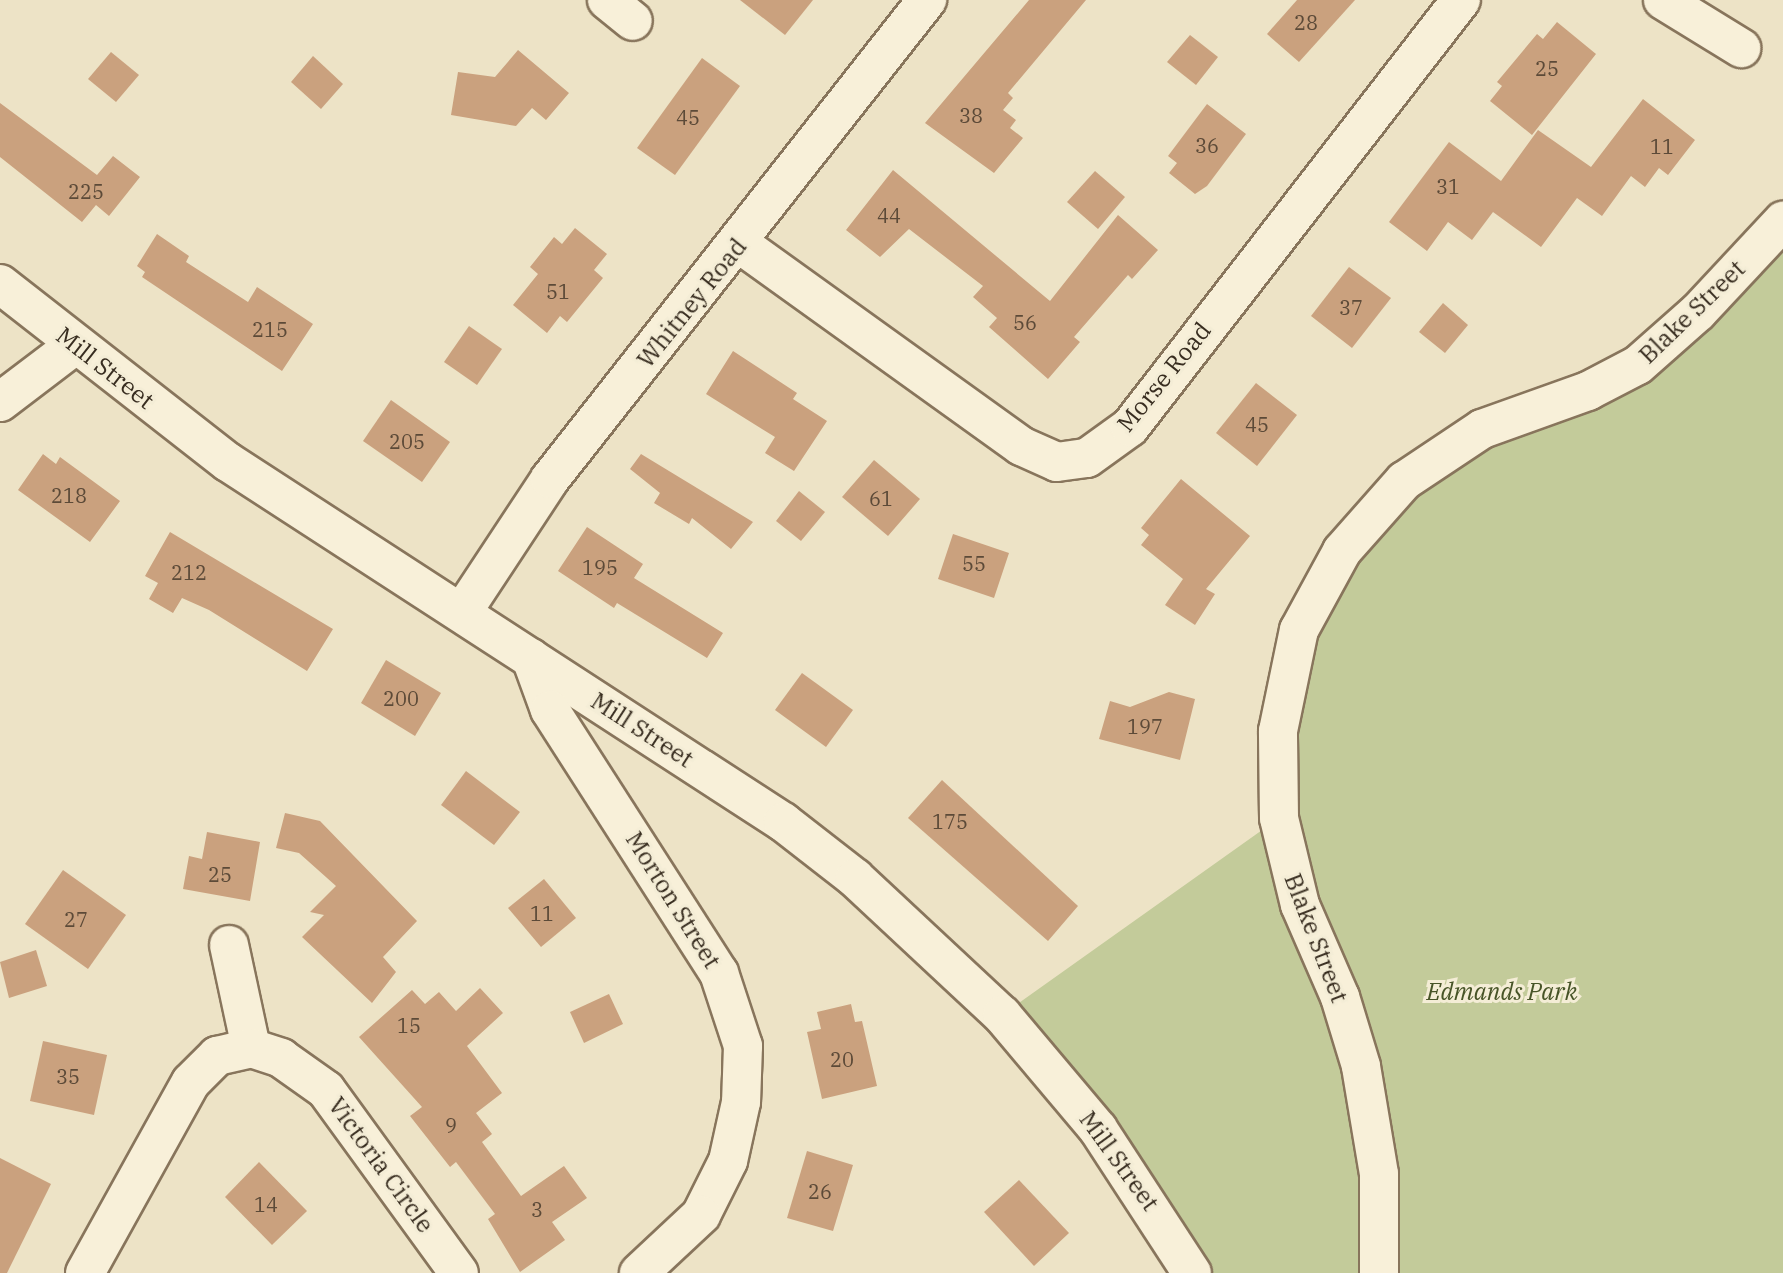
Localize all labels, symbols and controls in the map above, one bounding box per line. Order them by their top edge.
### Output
house number: 28 [1294,10,1318,34]
house number: 25 [1535,56,1559,80]
house number: 38 [959,103,983,127]
house number: 45 [676,105,700,129]
house number: 36 [1195,133,1219,157]
house number: 11 [1650,134,1674,158]
house number: 31 [1436,174,1460,198]
house number: 225 [68,179,104,203]
house number: 44 [877,203,901,227]
street label: Whitney Road [631,233,753,373]
street label: Blake Street [1633,254,1751,370]
house number: 51 [546,279,570,303]
house number: 37 [1339,295,1363,319]
house number: 56 [1013,310,1037,334]
street label: Morse Road [1111,316,1217,438]
house number: 215 [252,317,288,341]
street label: Mill Street [50,321,160,415]
house number: 45 [1245,412,1269,436]
house number: 205 [389,429,425,453]
house number: 218 [51,483,87,507]
house number: 61 [869,486,893,510]
house number: 55 [962,551,986,575]
house number: 195 [582,555,618,579]
house number: 212 [171,560,207,584]
house number: 200 [383,686,419,710]
street label: Mill Street [586,686,698,774]
house number: 197 [1127,714,1163,738]
house number: 175 [932,809,968,833]
street label: Morton Street [620,826,726,974]
house number: 25 [208,862,232,886]
street label: Blake Street [1278,869,1354,1007]
house number: 11 [530,901,554,925]
house number: 27 [64,907,88,931]
park label: Edmands Park [1427,978,1577,1006]
house number: 15 [397,1013,421,1037]
house number: 20 [830,1047,854,1071]
house number: 35 [56,1064,80,1088]
street label: Victoria Circle [322,1092,440,1238]
street label: Mill Street [1073,1106,1165,1216]
house number: 9 [445,1113,457,1137]
house number: 26 [808,1179,832,1203]
house number: 14 [254,1192,278,1216]
house number: 3 [531,1197,543,1221]

